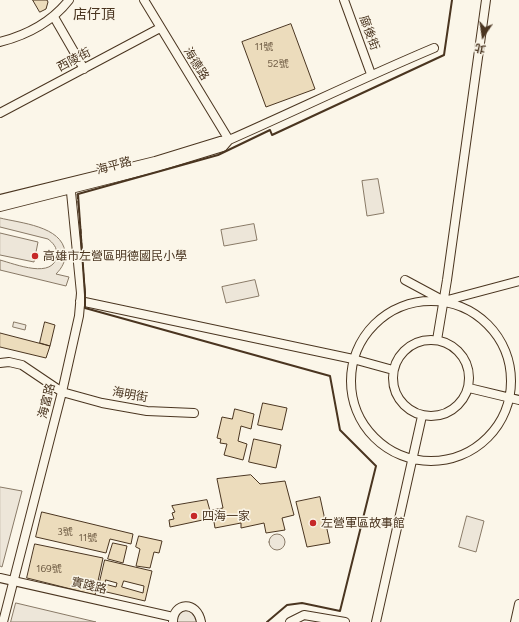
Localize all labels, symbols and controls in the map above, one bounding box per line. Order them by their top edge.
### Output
district label: 店仔頂 [73,7,115,23]
street label: 廍後街 [356,14,382,52]
north arrow [463,16,503,56]
house number: 11號 [255,41,273,53]
text: 北 [473,41,487,56]
street label: 西陵街 [55,45,93,75]
street label: 海德路 [180,45,212,83]
house number: 52號 [267,58,289,70]
street label: 海平路 [95,154,133,178]
place label: 高雄市左營區明德國民小學 [43,249,187,263]
marker: 高雄市左營區明德國民小學 [30,251,40,261]
street label: 海富路 [36,382,58,420]
street label: 海明街 [111,385,149,405]
place label: 四海一家 [202,509,250,523]
marker: 四海一家 [189,511,199,521]
place label: 左營軍區故事館 [321,516,405,530]
marker: 左營軍區故事館 [308,518,318,528]
house number: 3號 [57,526,73,538]
house number: 11號 [79,532,97,544]
house number: 169號 [36,563,62,575]
street label: 實踐路 [70,575,108,597]

